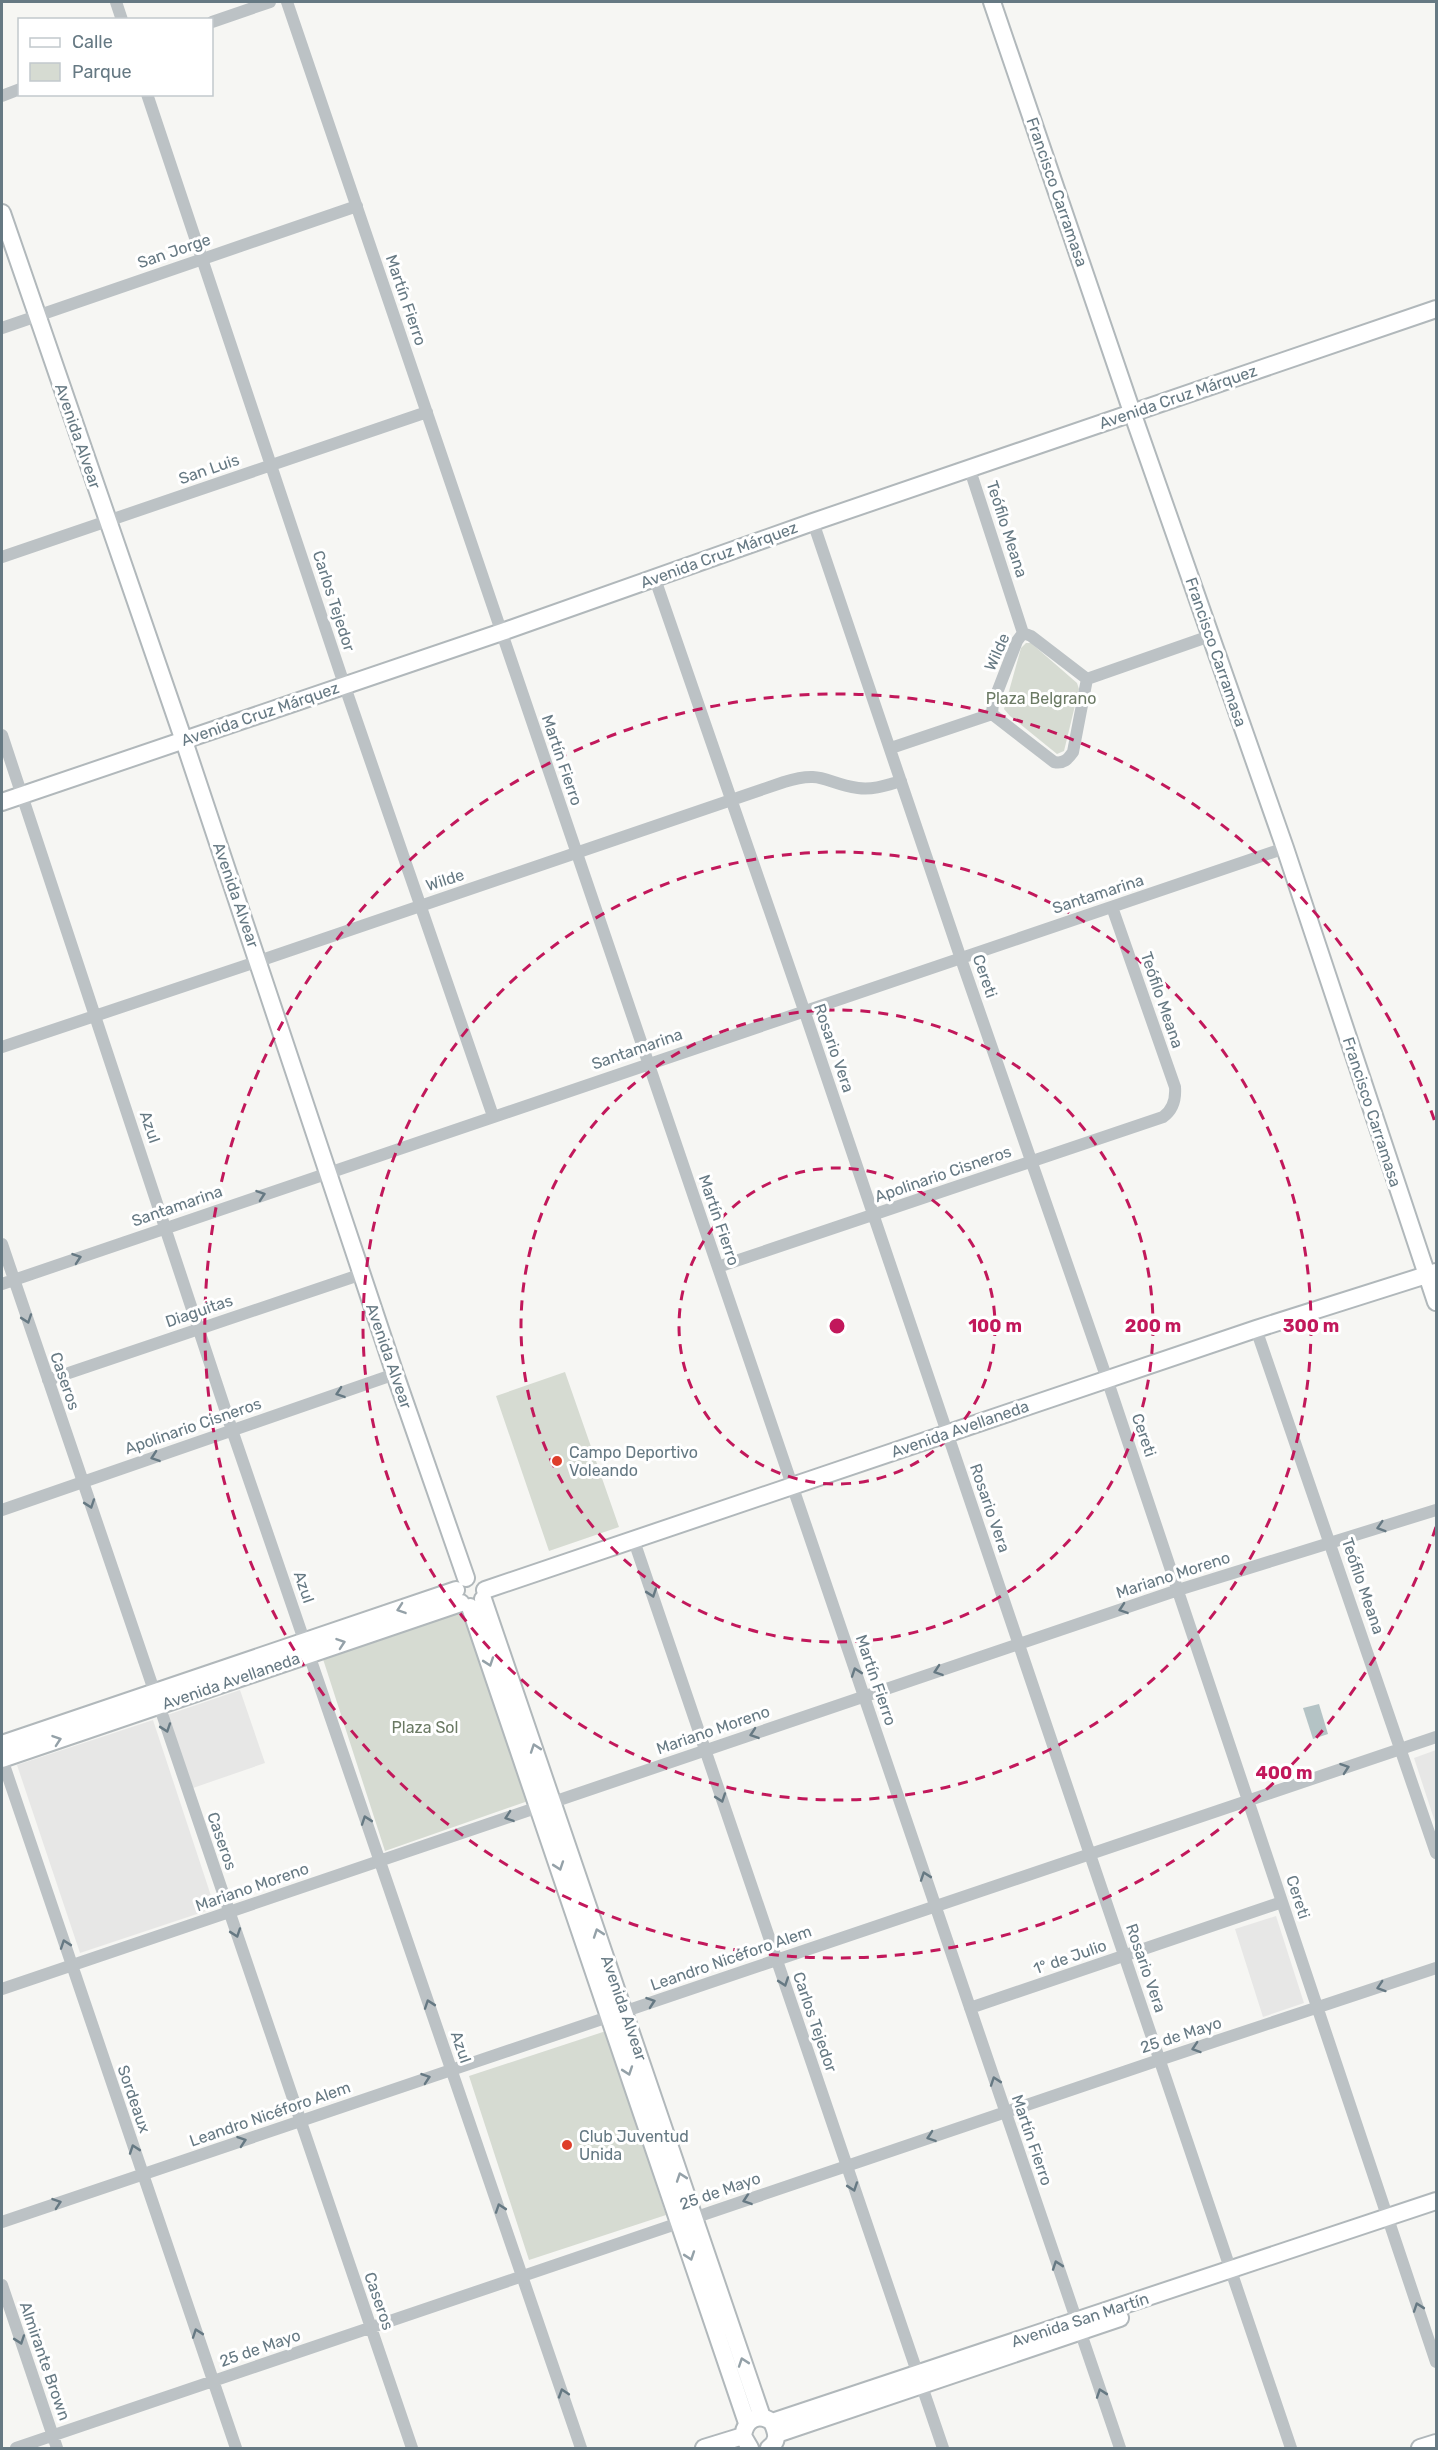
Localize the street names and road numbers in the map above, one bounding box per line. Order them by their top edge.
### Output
street label: Francisco Carramasa [1022,115,1092,269]
street label: San Jorge [135,230,213,272]
street label: Martín Fierro [382,252,430,348]
street label: Avenida Cruz Márquez [1097,361,1259,433]
street label: Avenida Alvear [51,381,105,491]
street label: San Luis [176,450,242,488]
street label: Teófilo Meana [982,478,1032,580]
street label: Avenida Cruz Márquez [638,518,800,592]
street label: Carlos Tejedor [309,548,359,654]
street label: Francisco Carramasa [1181,575,1251,729]
street label: Wilde [980,630,1014,674]
street label: Avenida Cruz Márquez [179,678,341,750]
street label: Martín Fierro [538,712,586,808]
street label: Avenida Alvear [209,840,263,950]
street label: Wilde [423,865,467,895]
street label: Santamarina [1050,870,1146,918]
street label: Teófilo Meana [1137,949,1187,1051]
street label: Cereti [969,952,1001,1000]
street label: Rosario Vera [810,1001,858,1095]
street label: Santamarina [589,1025,685,1073]
street label: Francisco Carramasa [1339,1035,1405,1189]
street label: Azul [136,1109,164,1145]
street label: Apolinario Cisneros [872,1142,1014,1206]
street label: Martín Fierro [695,1172,743,1268]
street label: Santamarina [129,1182,225,1230]
street label: Diaguitas [163,1291,235,1331]
street label: Avenida Alvear [362,1301,416,1411]
street label: Caseros [46,1350,84,1412]
street label: Apolinario Cisneros [122,1394,264,1458]
street label: Avenida Avellaneda [889,1396,1031,1462]
street label: Cereti [1128,1411,1160,1459]
street label: Rosario Vera [966,1461,1014,1555]
street label: Teófilo Meana [1338,1535,1388,1637]
street label: Mariano Moreno [1114,1548,1232,1602]
street label: Azul [290,1569,318,1605]
street label: Martín Fierro [852,1632,900,1728]
street label: Avenida Avellaneda [160,1648,302,1714]
street label: Mariano Moreno [654,1702,772,1758]
street label: Caseros [203,1810,241,1872]
street label: Mariano Moreno [193,1859,311,1915]
street label: Cereti [1282,1873,1314,1921]
street label: Leandro Nicéforo Alem [648,1921,814,1995]
street label: Rosario Vera [1122,1921,1170,2015]
street label: 1° de Julio [1031,1936,1109,1978]
street label: Avenida Alvear [597,1953,651,2063]
street label: Carlos Tejedor [789,1969,841,2075]
street label: 25 de Mayo [1138,2013,1224,2057]
street label: Azul [447,2029,475,2065]
street label: Sordeaux [114,2063,155,2136]
street label: Leandro Nicéforo Alem [187,2077,353,2151]
street label: Martín Fierro [1008,2092,1056,2188]
street label: 25 de Mayo [677,2168,763,2214]
street label: Caseros [360,2270,398,2332]
street label: Avenida San Martín [1009,2289,1151,2351]
street label: Almirante Brown [16,2299,74,2423]
street label: 25 de Mayo [217,2325,303,2371]

